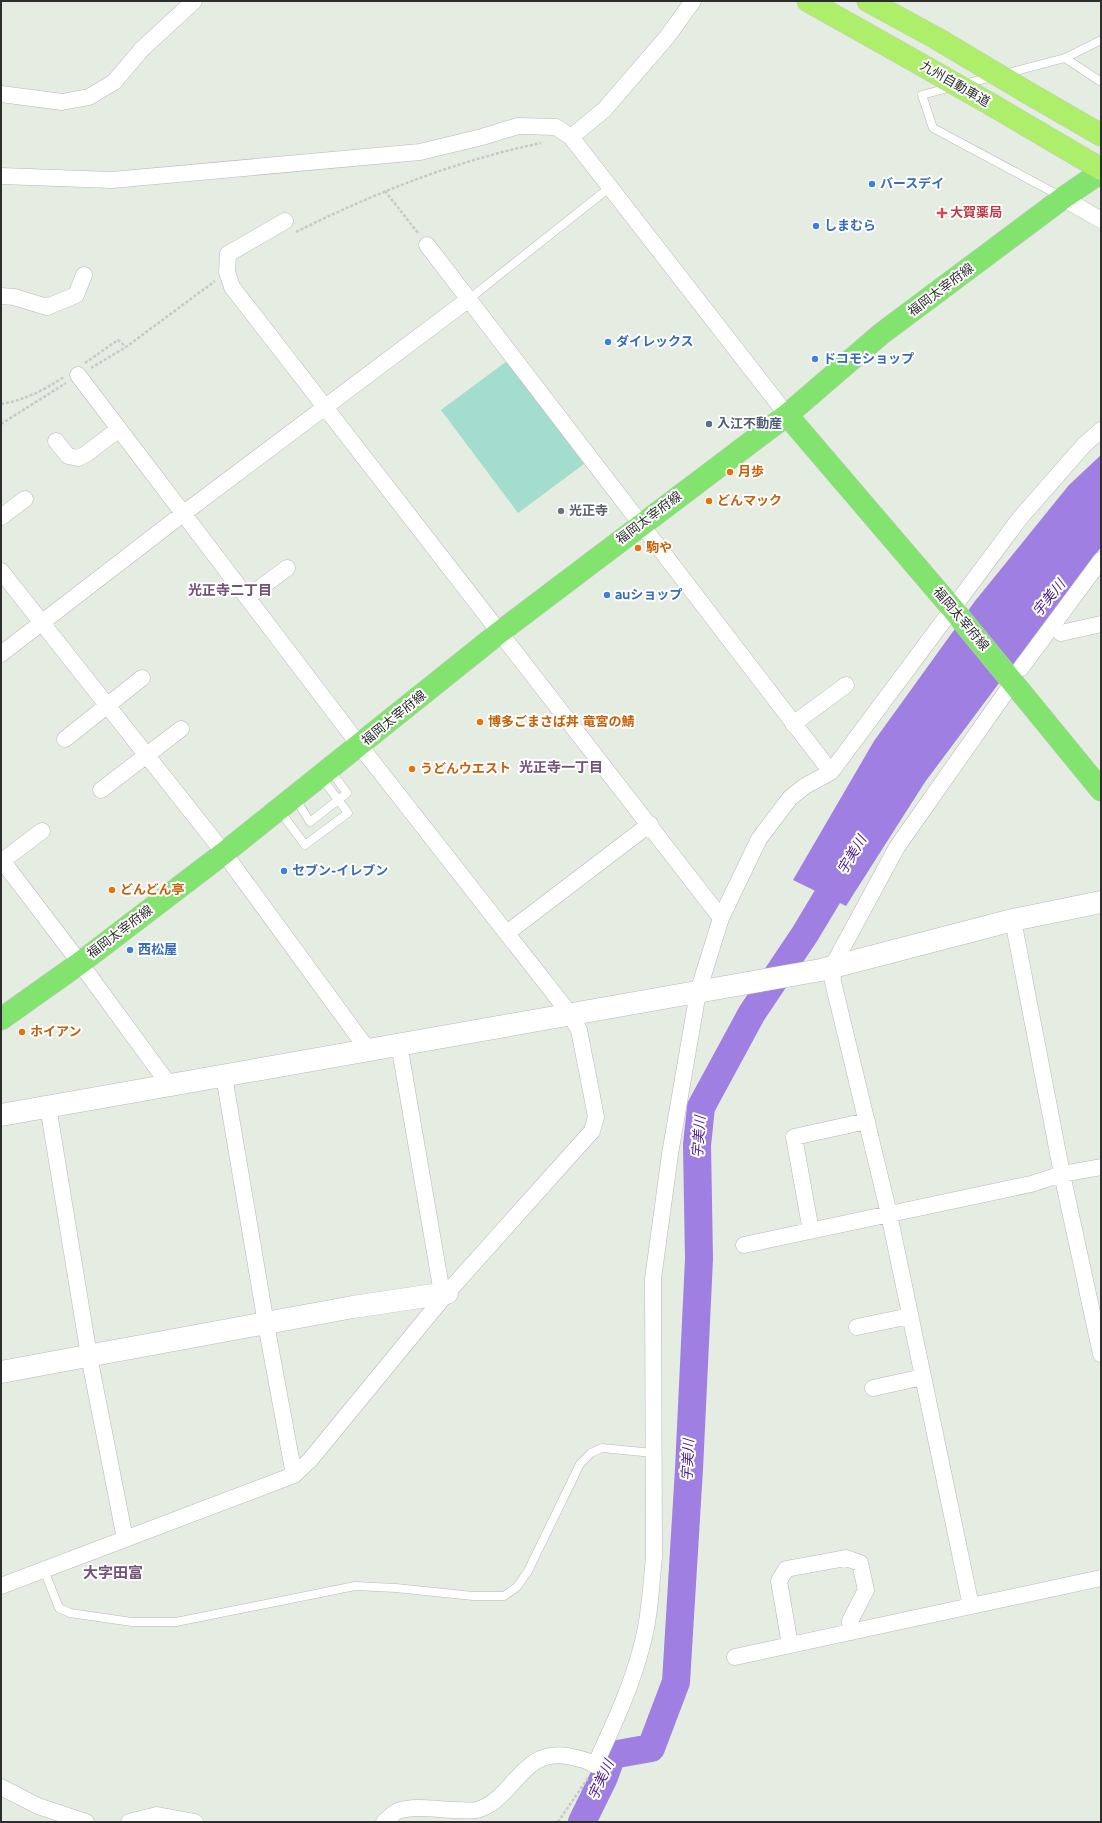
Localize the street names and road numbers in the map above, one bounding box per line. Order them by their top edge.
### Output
street label: 九州自動車道 [917,58,993,110]
street label: 福岡太宰府線 [905,260,977,320]
street label: 福岡太宰府線 [613,488,685,548]
street label: 福岡太宰府線 [930,584,992,654]
street label: 福岡太宰府線 [359,687,429,749]
street label: 福岡太宰府線 [84,902,156,962]

